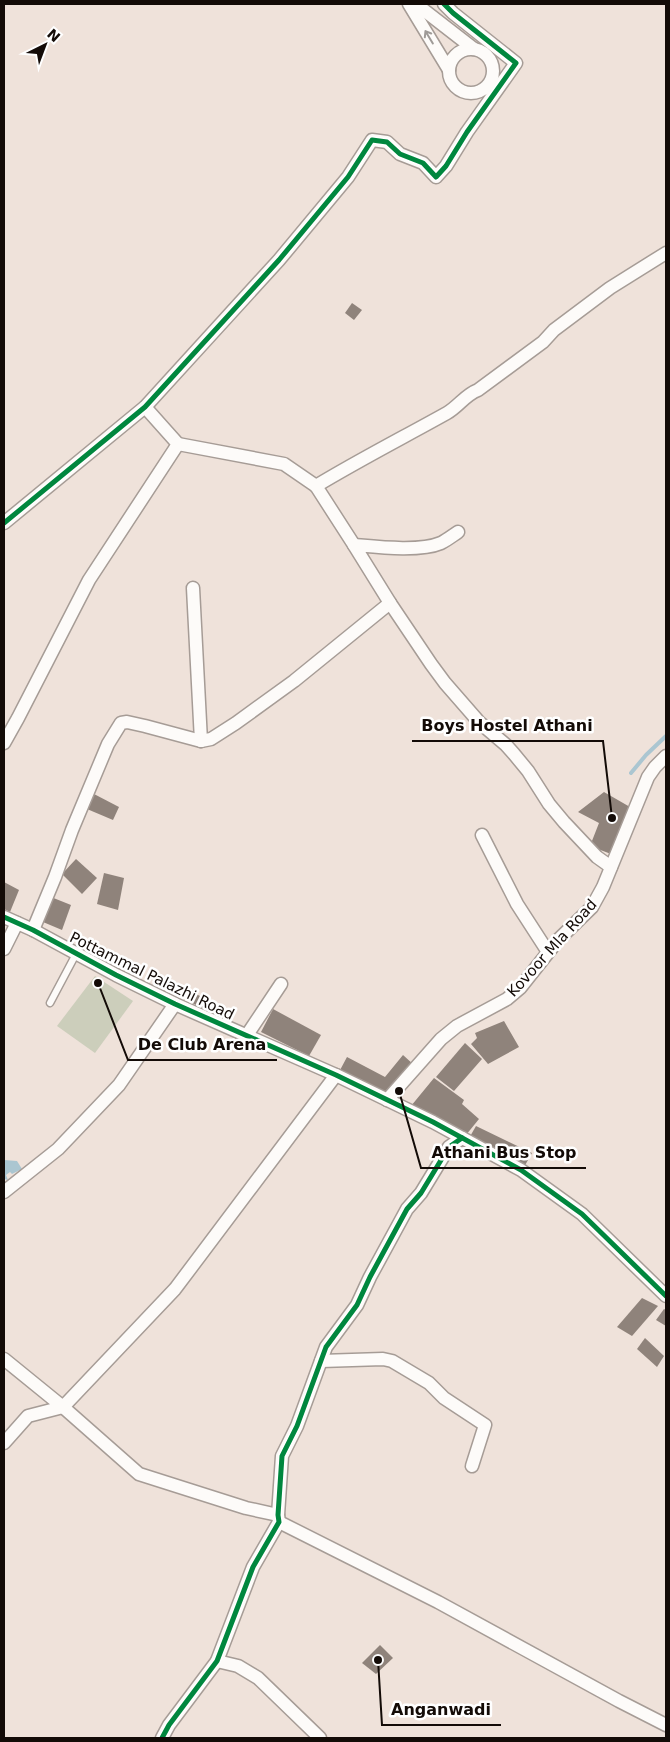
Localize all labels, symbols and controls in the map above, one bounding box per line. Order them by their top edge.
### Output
north arrow [20,20,70,70]
text: N [44,25,63,45]
one-way arrow [424,29,434,44]
callout: Boys Hostel Athani [412,710,603,741]
text: Boys Hostel Athani [421,716,593,735]
street label: Kovoor Mla Road [503,895,601,1001]
street label: Pottammal Palazhi Road [67,928,237,1024]
callout: De Club Arena [128,1029,277,1060]
text: De Club Arena [138,1035,266,1054]
callout: Athani Bus Stop [421,1137,586,1168]
text: Athani Bus Stop [432,1143,576,1162]
callout: Anganwadi [382,1694,501,1725]
text: Anganwadi [391,1700,491,1719]

